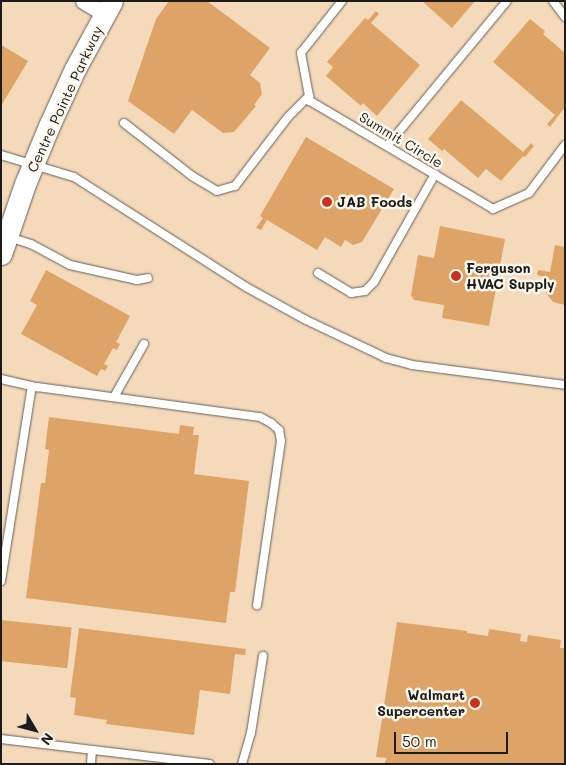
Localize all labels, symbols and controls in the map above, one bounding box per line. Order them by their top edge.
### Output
street label: Centre Pointe Parkway [24,23,106,175]
street label: Summit Circle [356,108,446,172]
place label: JAB Foods [337,194,412,210]
marker: JAB Foods [321,196,333,208]
place label: Ferguson HVAC Supply [466,260,555,292]
marker: Ferguson HVAC Supply [450,270,462,282]
place label: Walmart Supercenter [377,687,465,720]
marker: Walmart Supercenter [469,697,481,709]
north arrow [10,705,60,755]
scale bar [396,722,510,754]
text: N [37,729,58,749]
text: 50 m [402,731,437,751]

